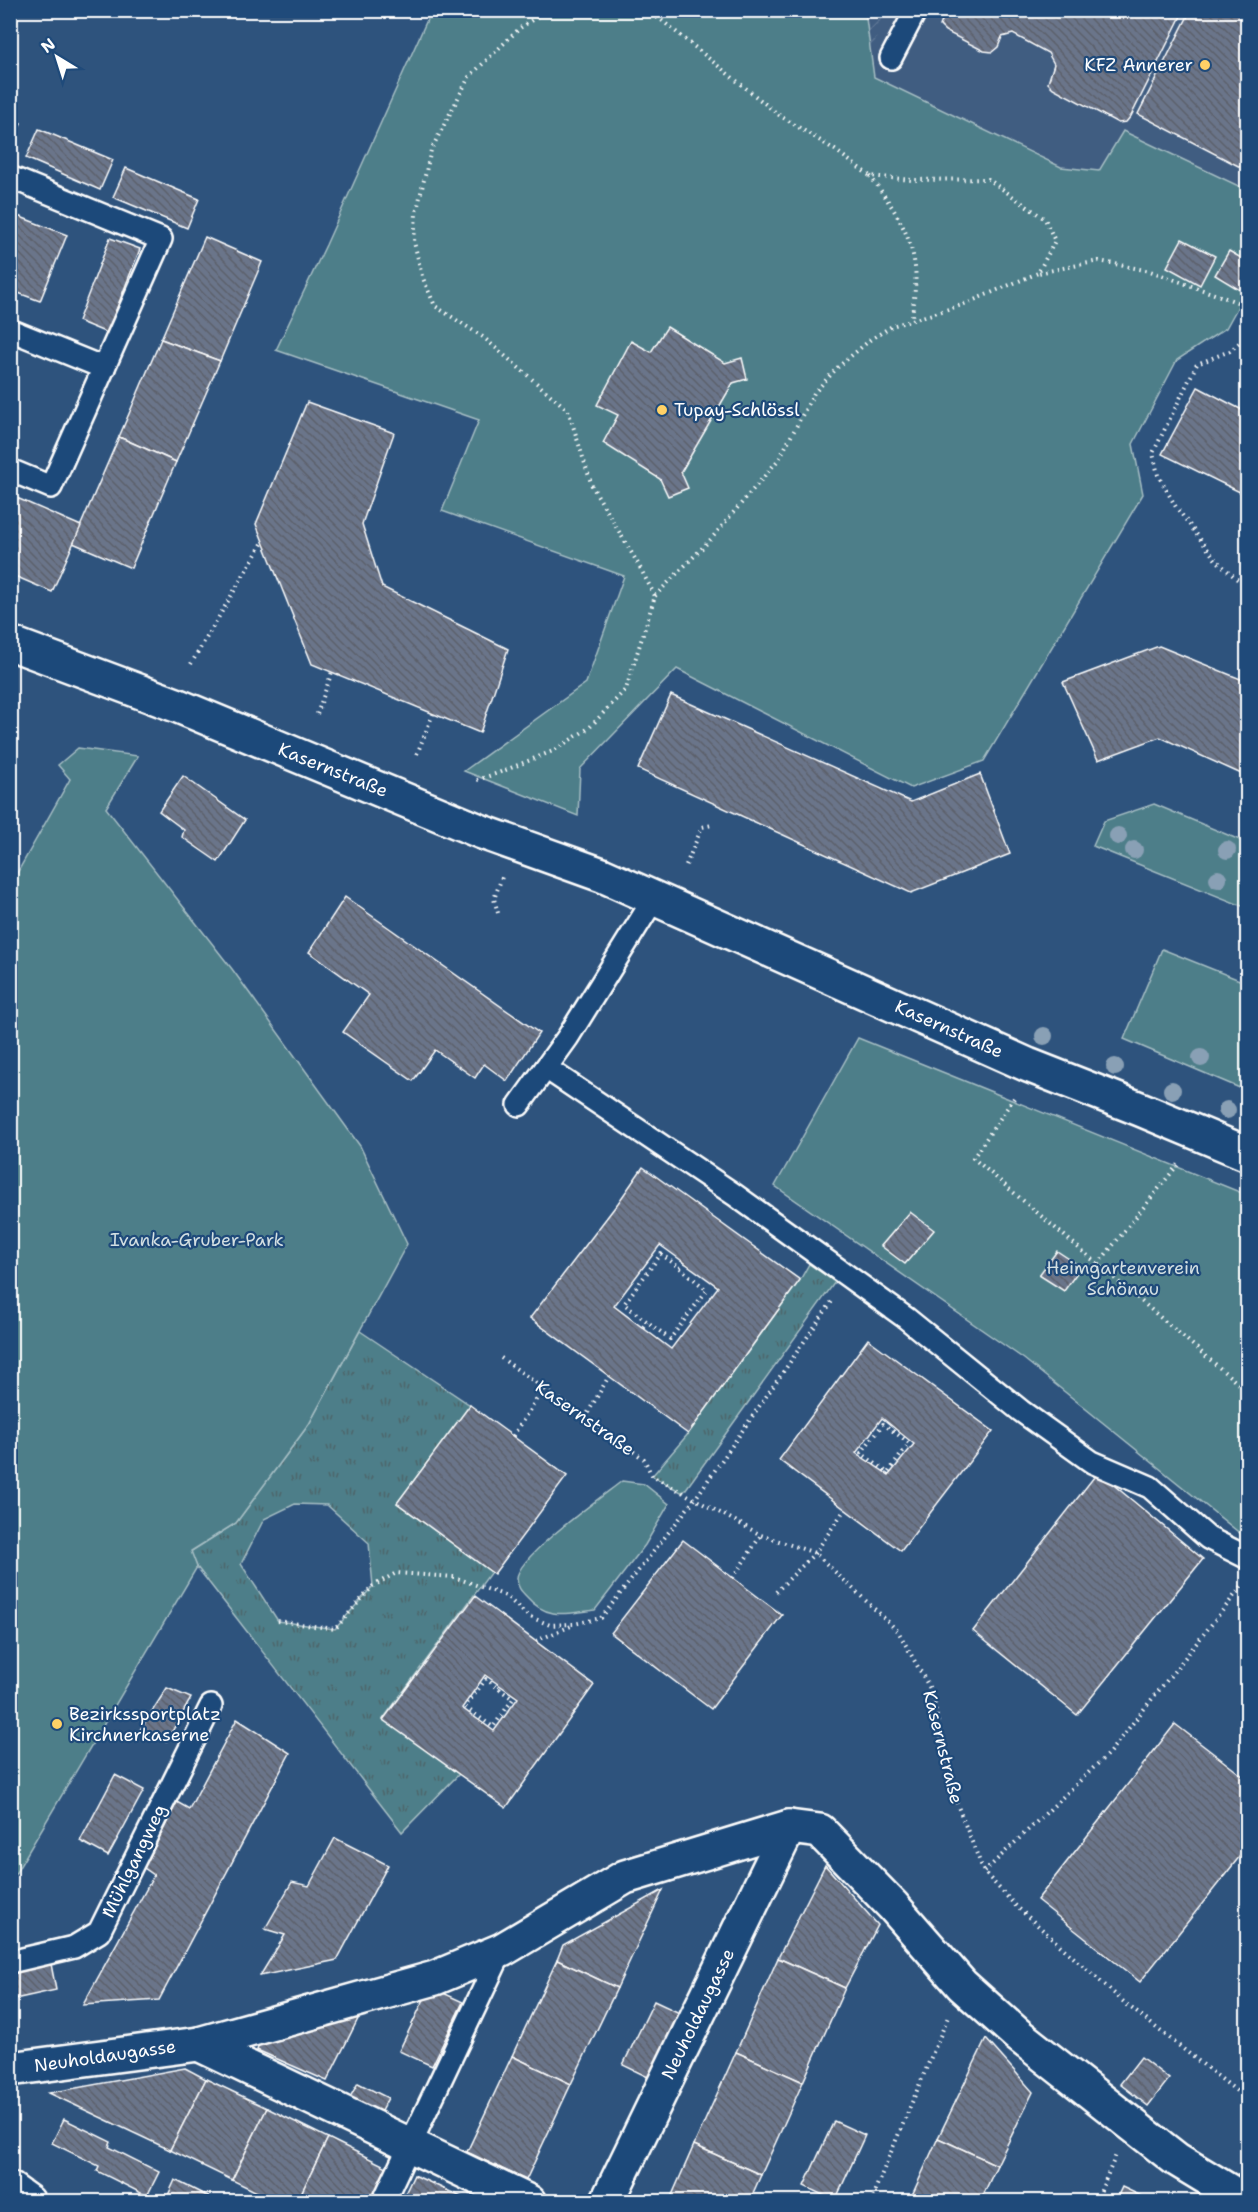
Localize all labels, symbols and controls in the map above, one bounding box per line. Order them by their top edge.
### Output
north arrow [27,27,87,87]
text: N [37,33,60,58]
place label: KFZ Annerer [1084,53,1193,77]
marker: KFZ Annerer [1198,58,1212,72]
place label: Tupay-Schlössl [674,398,800,422]
marker: Tupay-Schlössl [655,403,669,417]
street label: Kasernstraße [275,737,391,803]
street label: Kasernstraße [891,994,1007,1064]
park label: Ivanka-Gruber-Park [110,1228,284,1252]
park label: Heimgartenverein Schönau [1046,1256,1200,1301]
street label: Kasernstraße [530,1375,640,1461]
street label: Kasernstraße [917,1688,969,1806]
place label: Bezirkssportplatz Kirchnerkaserne [69,1702,221,1747]
marker: Bezirkssportplatz Kirchnerkaserne [50,1717,64,1731]
street label: Mühlgangweg [96,1800,172,1922]
street label: Neuholdaugasse [656,1944,740,2084]
street label: Neuholdaugasse [33,2034,177,2078]

